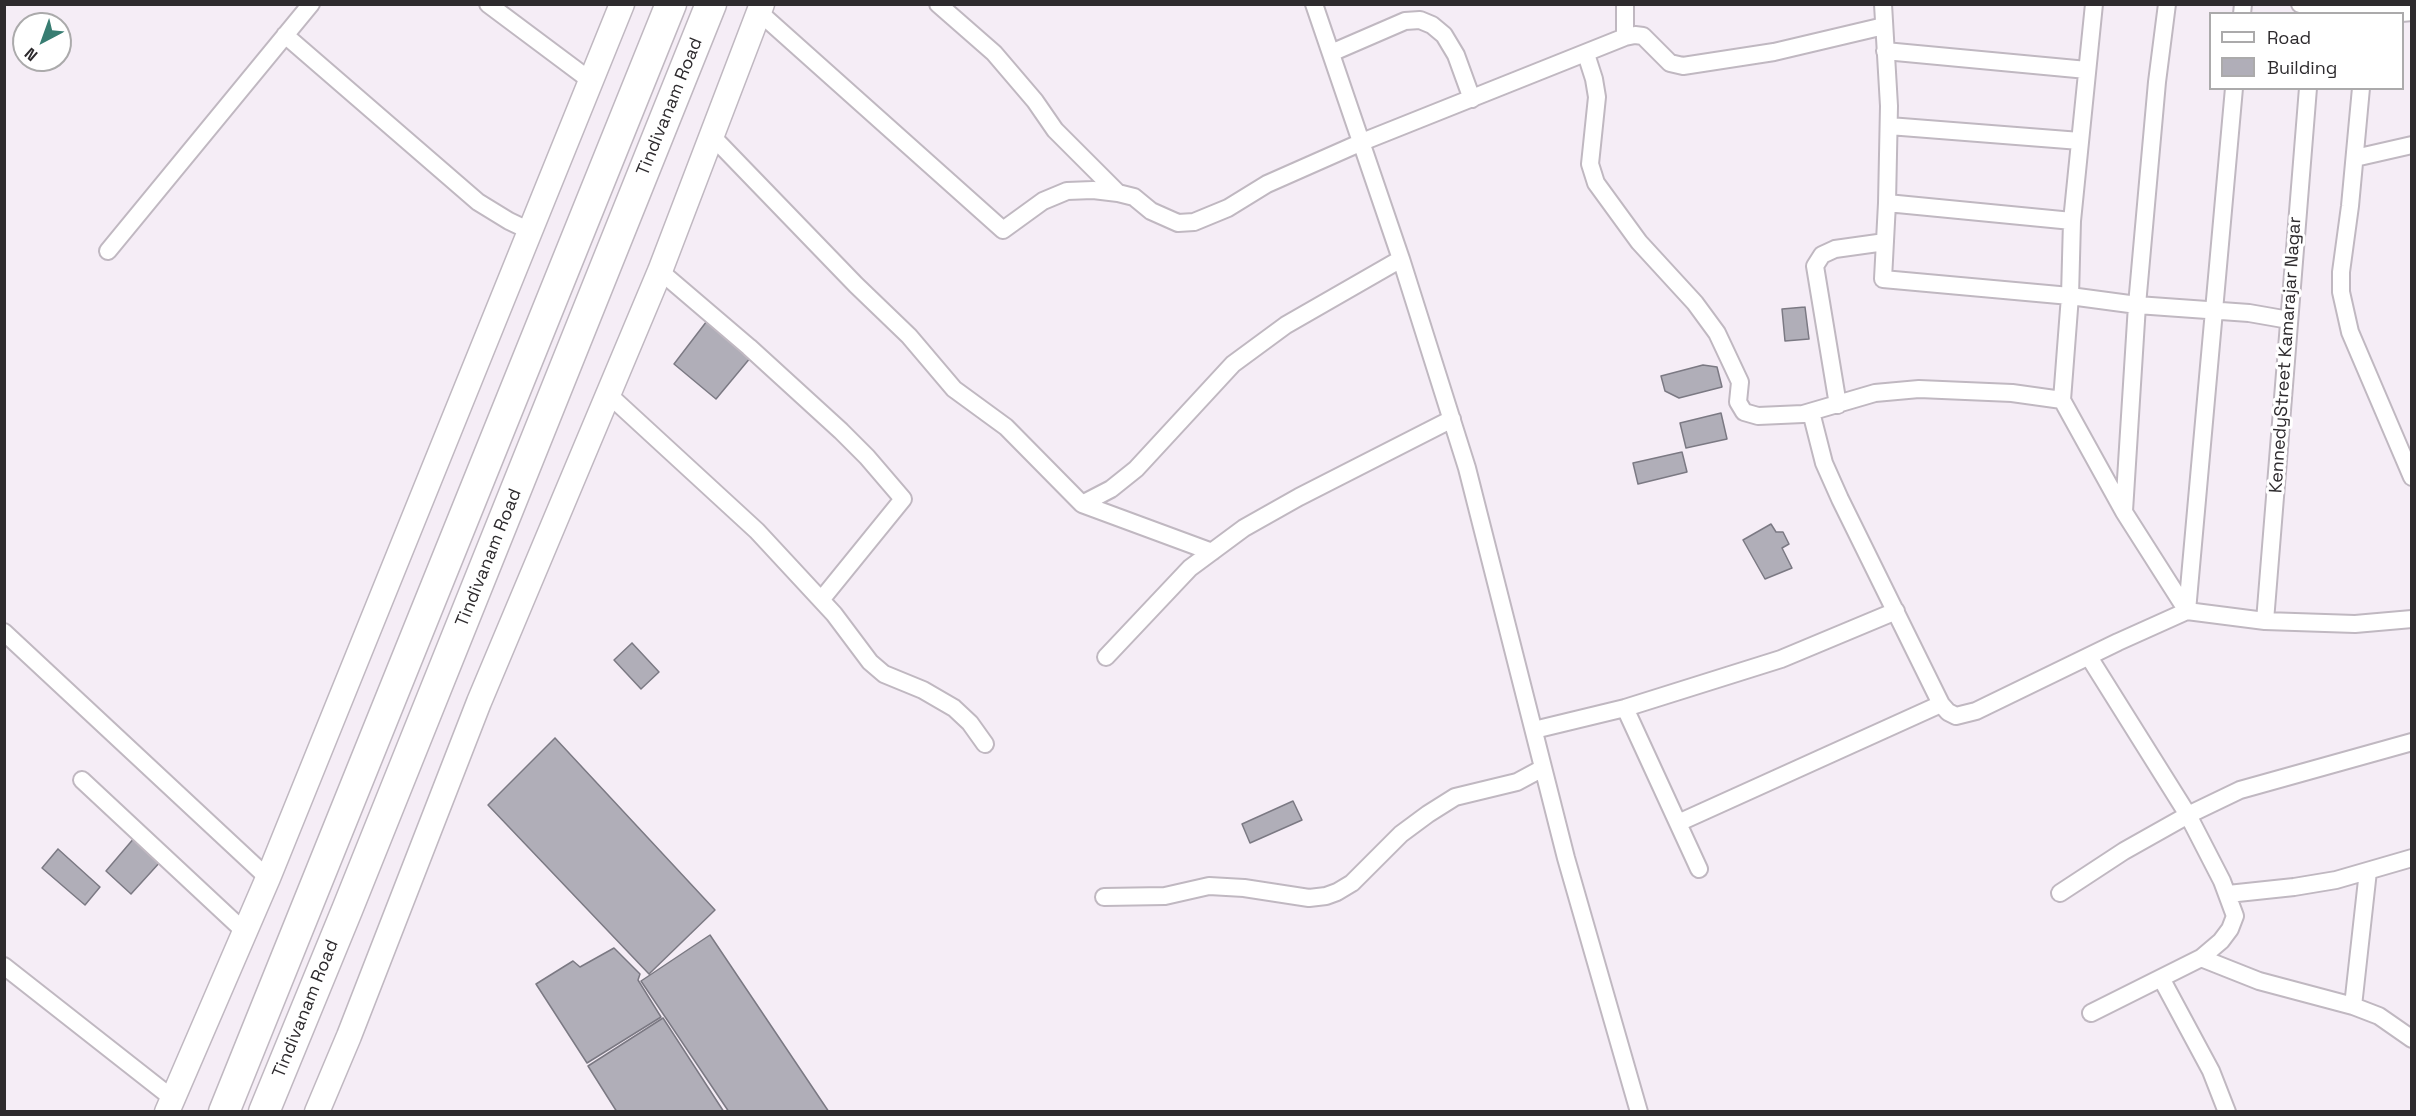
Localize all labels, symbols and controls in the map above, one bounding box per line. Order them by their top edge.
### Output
north arrow [12,12,72,72]
legend [2209,12,2404,90]
text: Road [2267,26,2311,49]
street label: Tindivanam Road [632,35,708,179]
text: N [20,43,42,66]
text: Building [2267,56,2337,79]
street label: KennedyStreet Kamarajar Nagar [2266,216,2306,494]
street label: Tindivanam Road [451,486,527,630]
street label: Tindivanam Road [268,937,344,1081]

